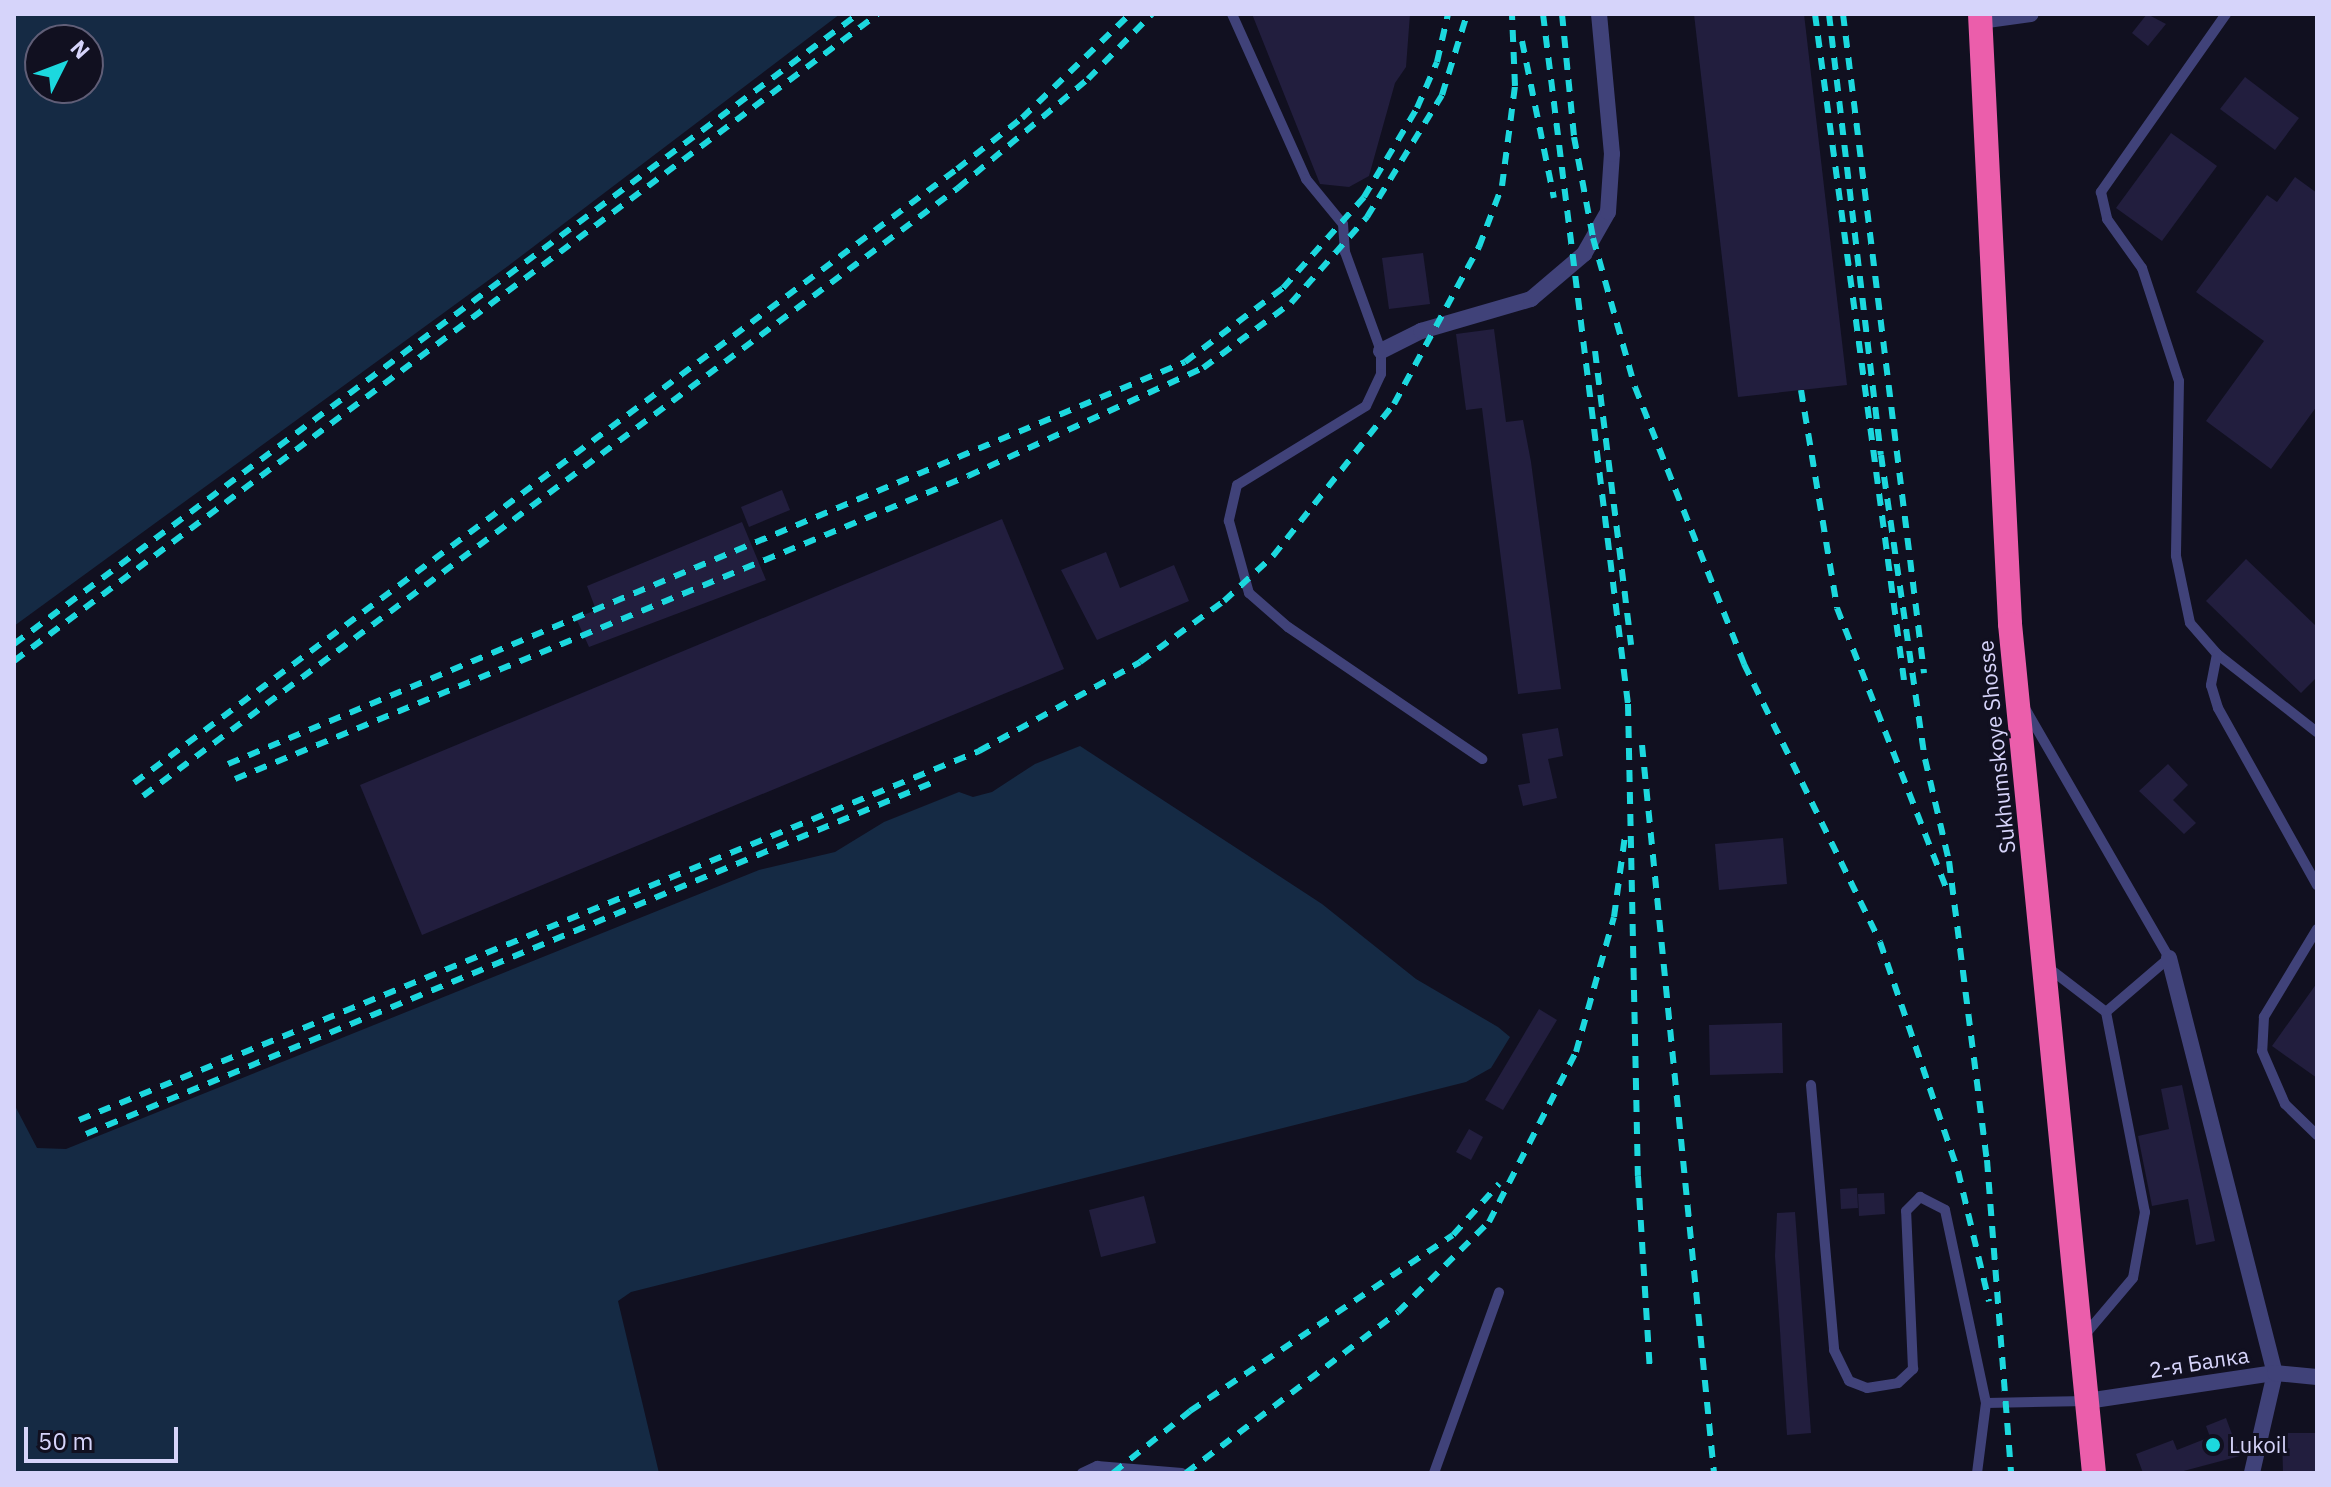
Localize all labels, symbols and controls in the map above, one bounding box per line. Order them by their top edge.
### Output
north arrow [24,24,104,104]
text: N [65,33,97,65]
street label: Sukhumskoye Shosse [1972,639,2020,855]
street label: 2-я Балка [2147,1341,2251,1383]
scale bar [28,1411,182,1461]
text: 50 m [38,1425,93,1457]
place label: Lukoil [2229,1432,2287,1458]
marker: Lukoil [2204,1436,2222,1454]

